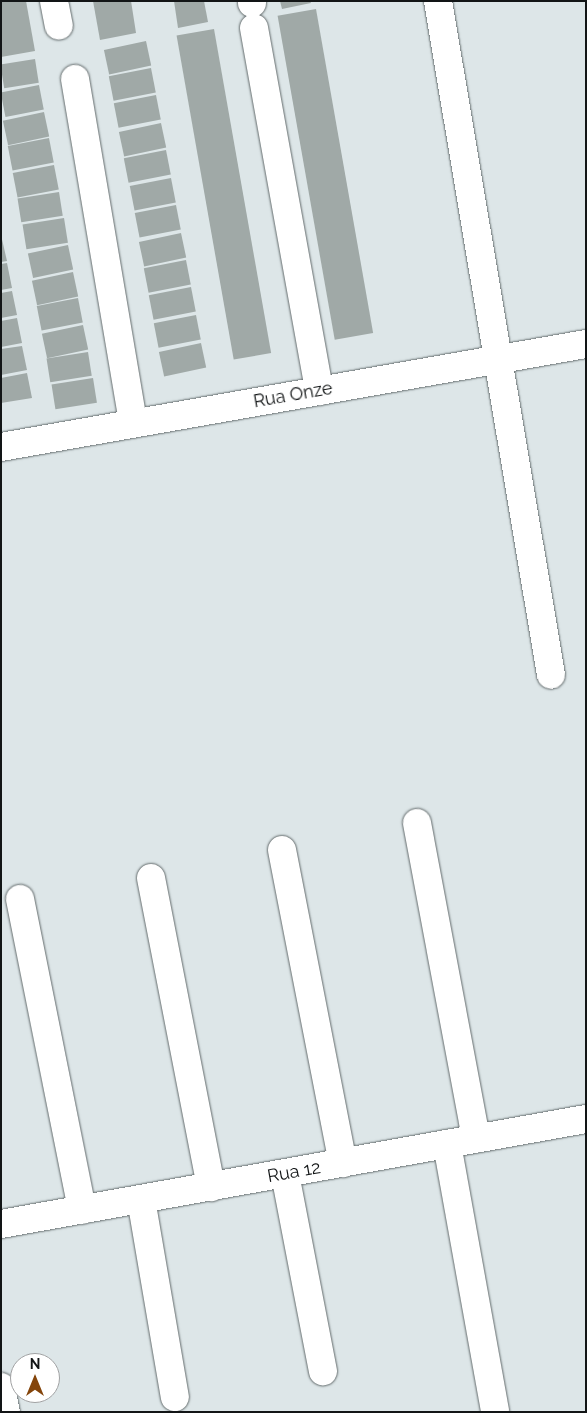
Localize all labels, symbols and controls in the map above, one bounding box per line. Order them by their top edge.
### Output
street label: Rua Onze [252,377,334,413]
street label: Rua 12 [266,1157,322,1187]
north arrow [10,1353,60,1403]
text: N [30,1356,40,1372]

